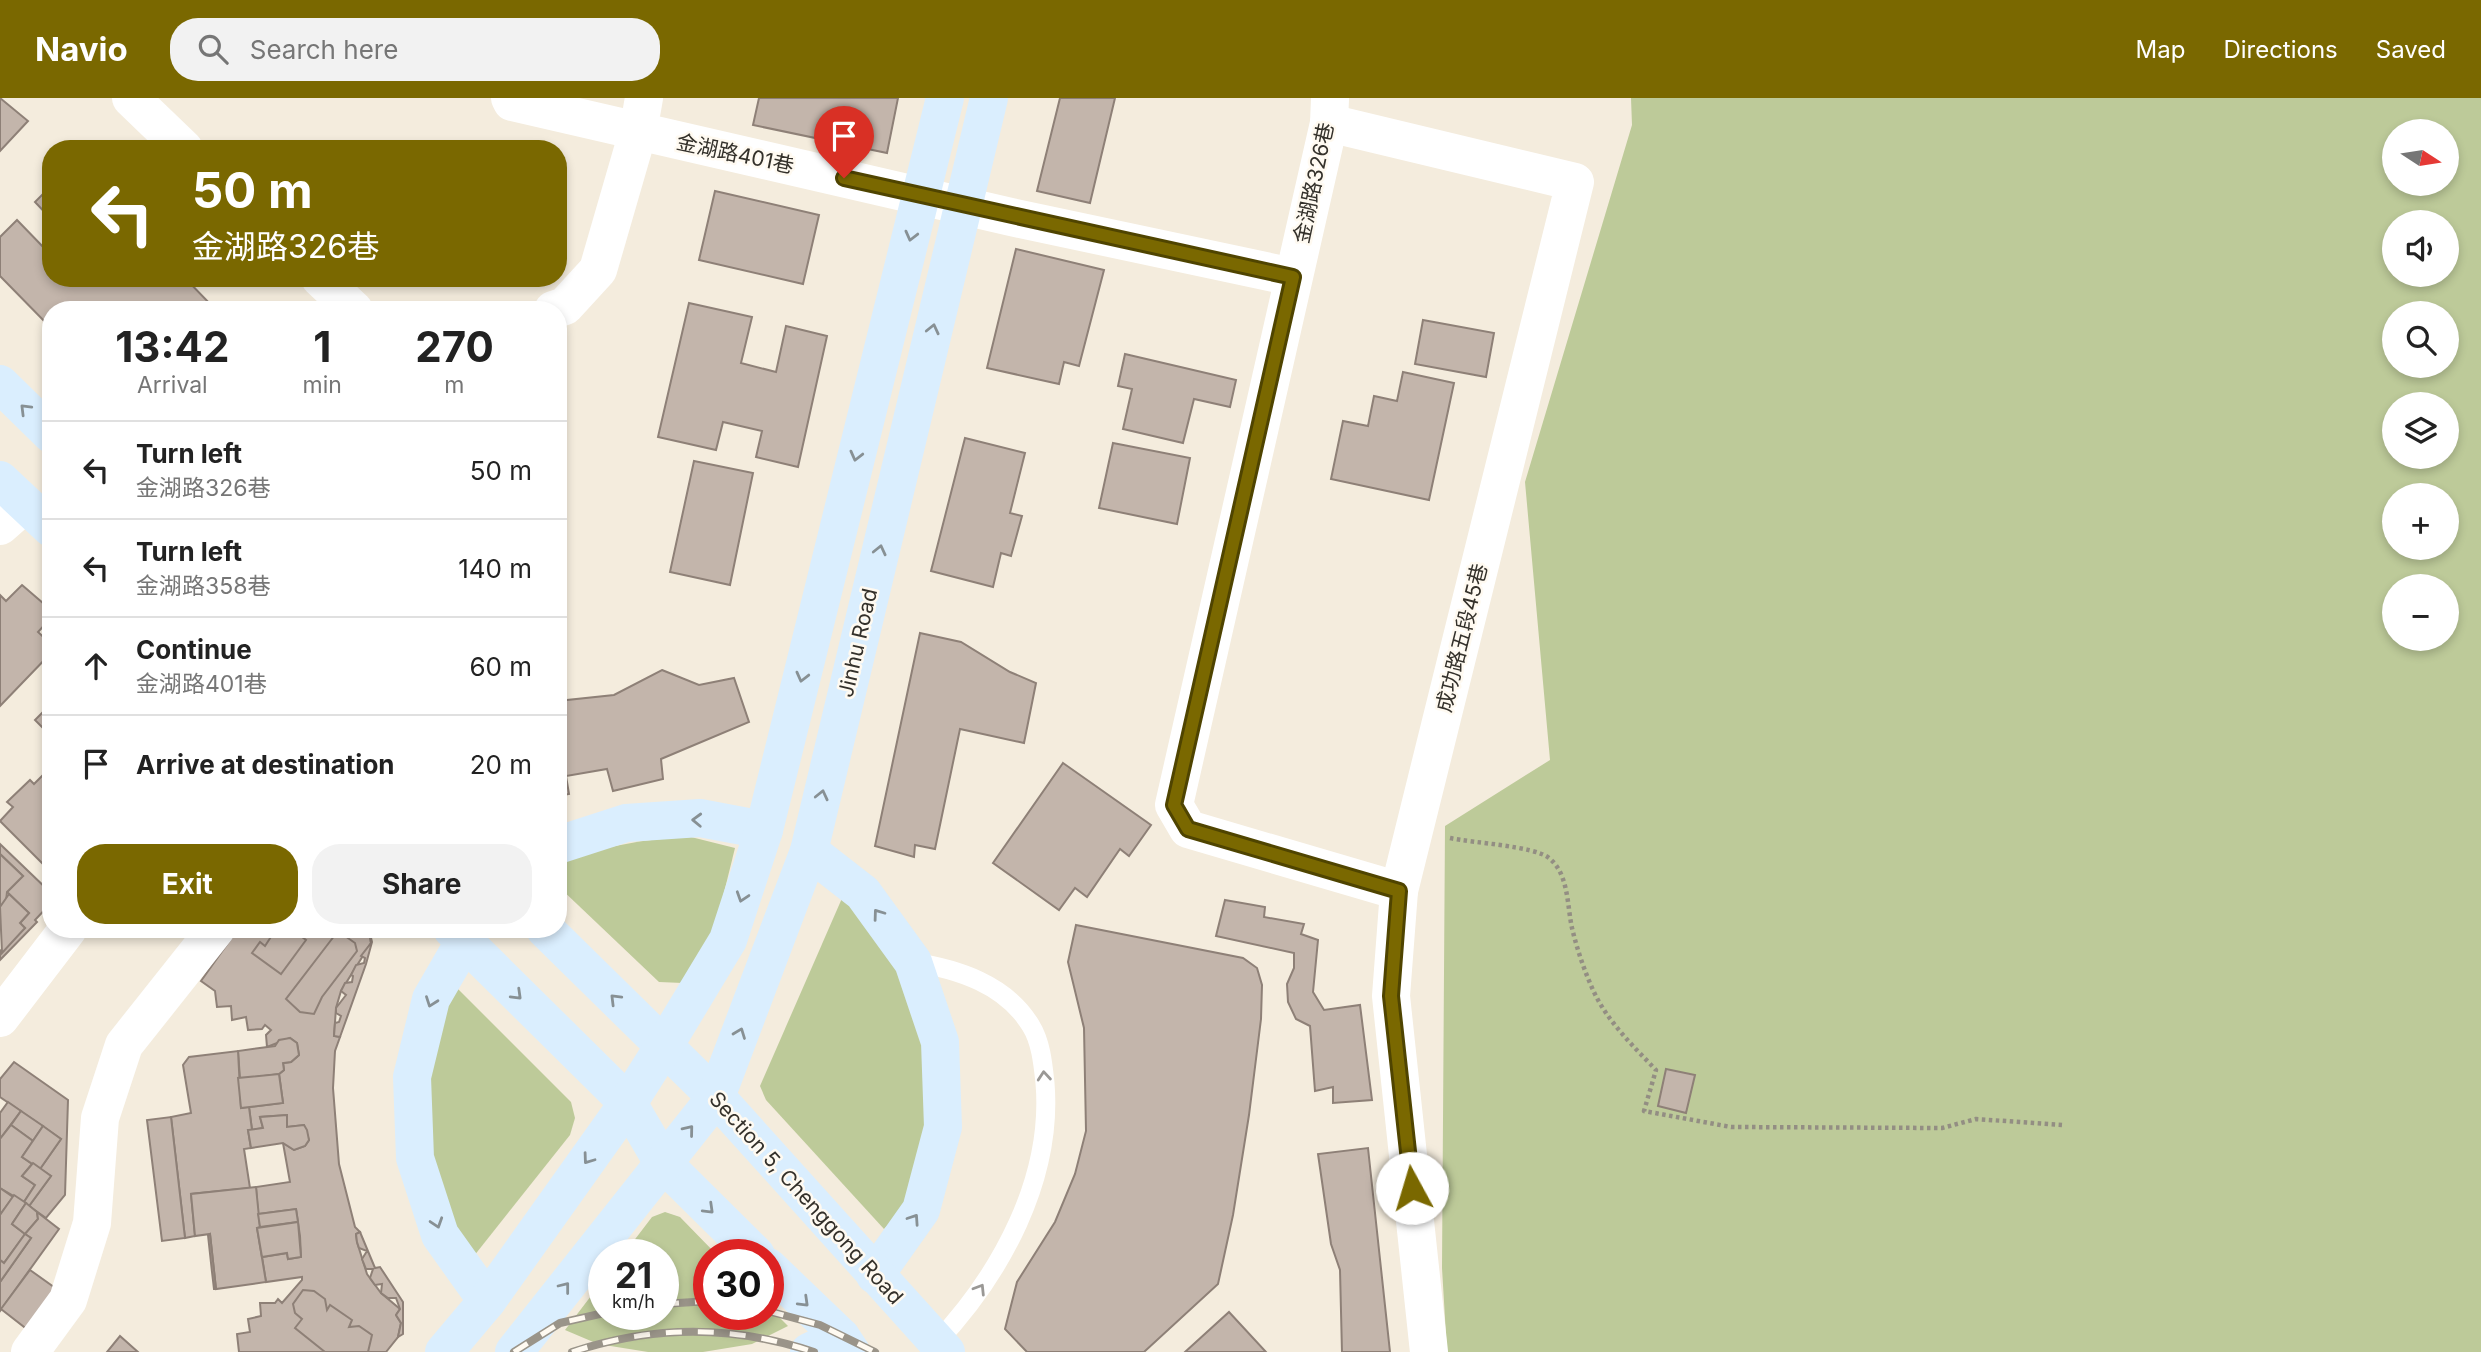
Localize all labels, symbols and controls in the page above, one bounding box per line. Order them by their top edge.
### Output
search box [170,18,660,81]
text: Navio [35,29,128,69]
icon: search [194,30,232,68]
text: Search here [250,34,398,65]
text: Map [2136,35,2185,64]
text: Directions [2223,35,2338,64]
text: Saved [2376,35,2446,64]
pin [814,106,874,178]
icon: arrive [825,117,863,155]
north arrow [2382,119,2459,196]
map controls [2382,119,2459,651]
street label: 金湖路326巷 [1289,120,1339,246]
street label: 金湖路401巷 [674,129,796,178]
text: 50 m [192,161,313,220]
icon: left [77,168,168,259]
button: sound [2382,210,2459,287]
text: 金湖路326巷 [192,227,379,266]
one-way arrow [905,230,919,242]
button: search [2382,301,2459,378]
text: 13:42 [115,321,229,372]
text: 1 [313,321,331,372]
text: 270 [415,321,494,372]
one-way arrow [925,323,939,335]
text: Arrival [137,371,208,399]
text: min [303,371,342,399]
text: m [444,371,465,399]
button: layers [2382,392,2459,469]
one-way arrow [21,404,34,417]
text: Turn left [136,438,242,469]
one-way arrow [850,450,864,462]
icon: left [77,451,115,489]
text: 50 m [470,455,532,486]
text: 金湖路326巷 [136,474,271,502]
button: + [2382,483,2459,560]
text: Turn left [136,536,242,567]
one-way arrow [872,544,886,556]
icon: left [77,549,115,587]
text: 140 m [458,553,532,584]
street label: 成功路五段45巷 [1431,561,1492,715]
text: 金湖路358巷 [136,572,270,600]
button: − [2382,574,2459,651]
street label: Jinhu Road [833,586,882,700]
text: Continue [136,634,252,665]
icon: ahead [77,647,115,685]
text: 60 m [469,651,532,682]
text: 金湖路401巷 [136,670,267,698]
one-way arrow [796,671,810,683]
icon: arrive [77,745,115,783]
text: Arrive at destination [136,749,395,780]
text: 20 m [470,749,532,780]
one-way arrow [814,790,828,802]
one-way arrow [691,812,702,827]
button: Exit [77,844,298,924]
button: Share [312,844,532,924]
one-way arrow [736,890,750,902]
one-way arrow [874,909,886,922]
one-way arrow [509,986,522,999]
one-way arrow [611,994,624,1007]
one-way arrow [425,995,439,1008]
one-way arrow [732,1028,746,1040]
one-way arrow [1037,1070,1052,1081]
street label: Section 5, Chenggong Road [704,1086,908,1309]
one-way arrow [681,1125,693,1138]
one-way arrow [584,1151,596,1164]
position arrow [1375,1151,1449,1225]
one-way arrow [701,1200,714,1213]
one-way arrow [906,1214,918,1227]
one-way arrow [429,1217,443,1229]
speed limit sign: 30 [693,1239,784,1330]
text: 21 [615,1254,652,1296]
one-way arrow [556,1282,569,1295]
one-way arrow [972,1284,985,1297]
text: km/h [612,1291,655,1312]
one-way arrow [796,1294,809,1307]

